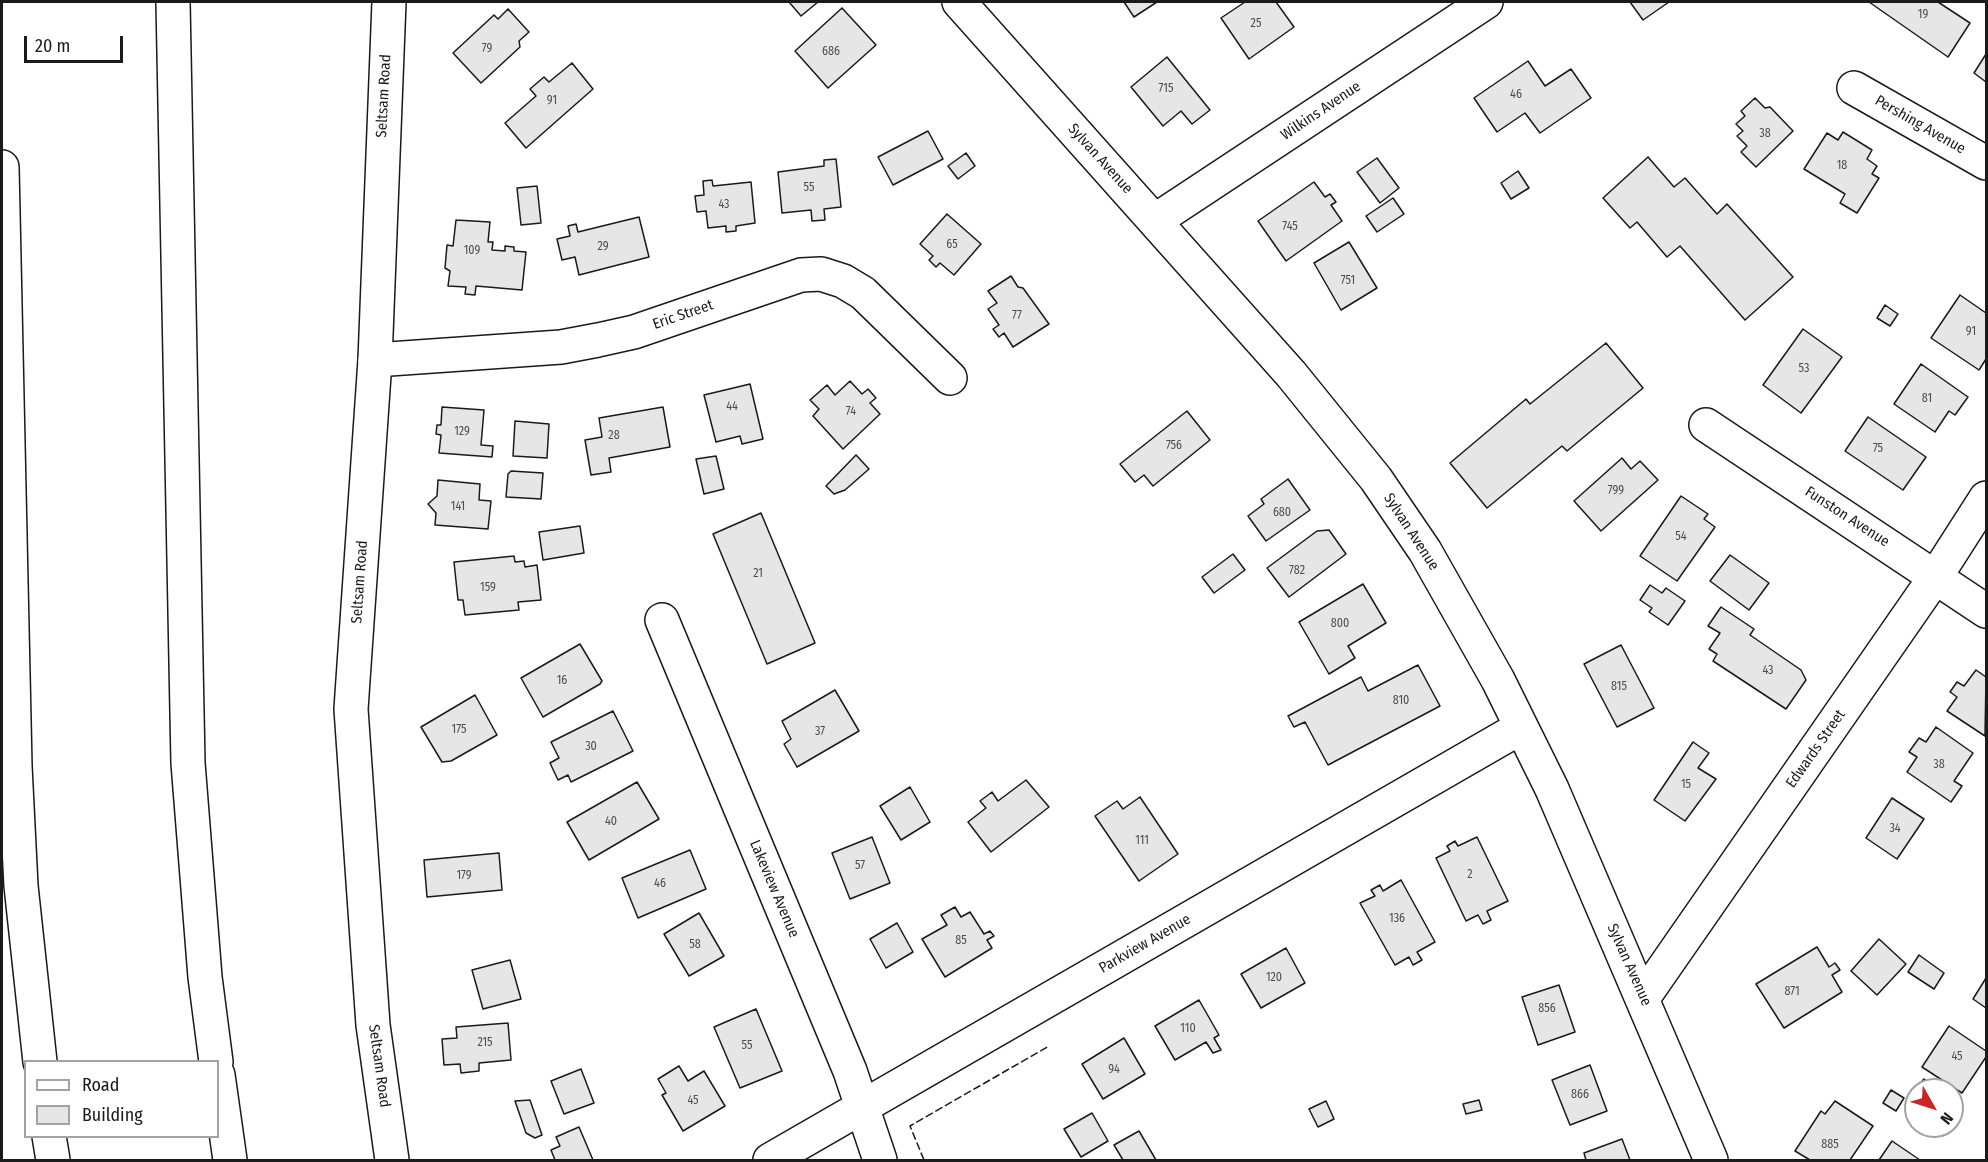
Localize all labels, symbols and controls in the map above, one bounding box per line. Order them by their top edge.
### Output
house number: 19 [1918,8,1928,22]
house number: 25 [1251,17,1261,31]
scale bar [27,24,126,62]
text: 20 m [35,35,70,57]
house number: 79 [482,42,492,56]
house number: 686 [822,45,840,59]
street label: Seltsam Road [373,54,395,138]
street label: Wilkins Avenue [1278,78,1364,144]
house number: 715 [1159,82,1173,96]
house number: 46 [1510,88,1522,102]
street label: Pershing Avenue [1872,92,1968,158]
house number: 91 [547,94,557,108]
street label: Sylvan Avenue [1064,120,1136,198]
house number: 38 [1759,127,1771,141]
house number: 18 [1837,159,1847,173]
house number: 55 [804,181,814,195]
house number: 43 [718,198,730,212]
house number: 745 [1282,220,1298,234]
house number: 65 [946,238,958,252]
house number: 29 [597,240,609,254]
house number: 109 [464,244,480,258]
house number: 751 [1341,274,1355,288]
street label: Eric Street [650,296,716,334]
house number: 77 [1012,309,1022,323]
house number: 91 [1966,325,1976,339]
house number: 53 [1799,362,1809,376]
house number: 81 [1922,392,1932,406]
house number: 44 [726,400,738,414]
house number: 74 [846,405,856,419]
house number: 129 [454,425,470,439]
house number: 28 [608,429,620,443]
house number: 756 [1166,439,1182,453]
house number: 75 [1873,442,1883,456]
street label: Funston Avenue [1801,483,1893,551]
house number: 799 [1608,484,1624,498]
street label: Sylvan Avenue [1379,490,1443,574]
house number: 141 [451,500,465,514]
house number: 680 [1273,506,1291,520]
house number: 54 [1675,530,1687,544]
street label: Seltsam Road [348,540,372,624]
house number: 782 [1289,564,1305,578]
house number: 21 [753,567,763,581]
house number: 159 [480,581,496,595]
house number: 800 [1331,617,1349,631]
house number: 43 [1762,664,1774,678]
house number: 16 [557,674,567,688]
house number: 815 [1611,680,1627,694]
house number: 810 [1393,694,1409,708]
street label: Edwards Street [1782,706,1850,792]
house number: 175 [452,723,466,737]
house number: 37 [815,725,825,739]
house number: 30 [585,740,597,754]
house number: 38 [1933,758,1945,772]
house number: 15 [1681,778,1691,792]
house number: 40 [605,815,617,829]
house number: 34 [1889,822,1901,836]
house number: 111 [1135,834,1149,848]
street label: Lakeview Avenue [745,837,803,941]
house number: 57 [855,859,865,873]
house number: 2 [1467,868,1473,882]
house number: 179 [456,869,472,883]
house number: 46 [654,877,666,891]
street label: Parkview Avenue [1096,910,1194,978]
house number: 136 [1389,912,1405,926]
street label: Sylvan Avenue [1603,921,1655,1009]
house number: 85 [955,934,967,948]
house number: 58 [689,938,701,952]
house number: 120 [1266,971,1282,985]
house number: 871 [1784,985,1800,999]
house number: 856 [1538,1002,1556,1016]
house number: 110 [1180,1022,1196,1036]
street label: Seltsam Road [364,1023,394,1109]
house number: 215 [477,1036,493,1050]
house number: 55 [742,1039,752,1053]
house number: 45 [1951,1050,1963,1064]
legend [24,1060,219,1138]
house number: 94 [1108,1063,1120,1077]
text: Road [82,1074,119,1096]
north arrow [1904,1078,1964,1138]
house number: 866 [1571,1088,1589,1102]
house number: 45 [687,1094,699,1108]
text: Building [82,1104,143,1126]
text: N [1936,1109,1957,1128]
house number: 885 [1821,1138,1839,1152]

